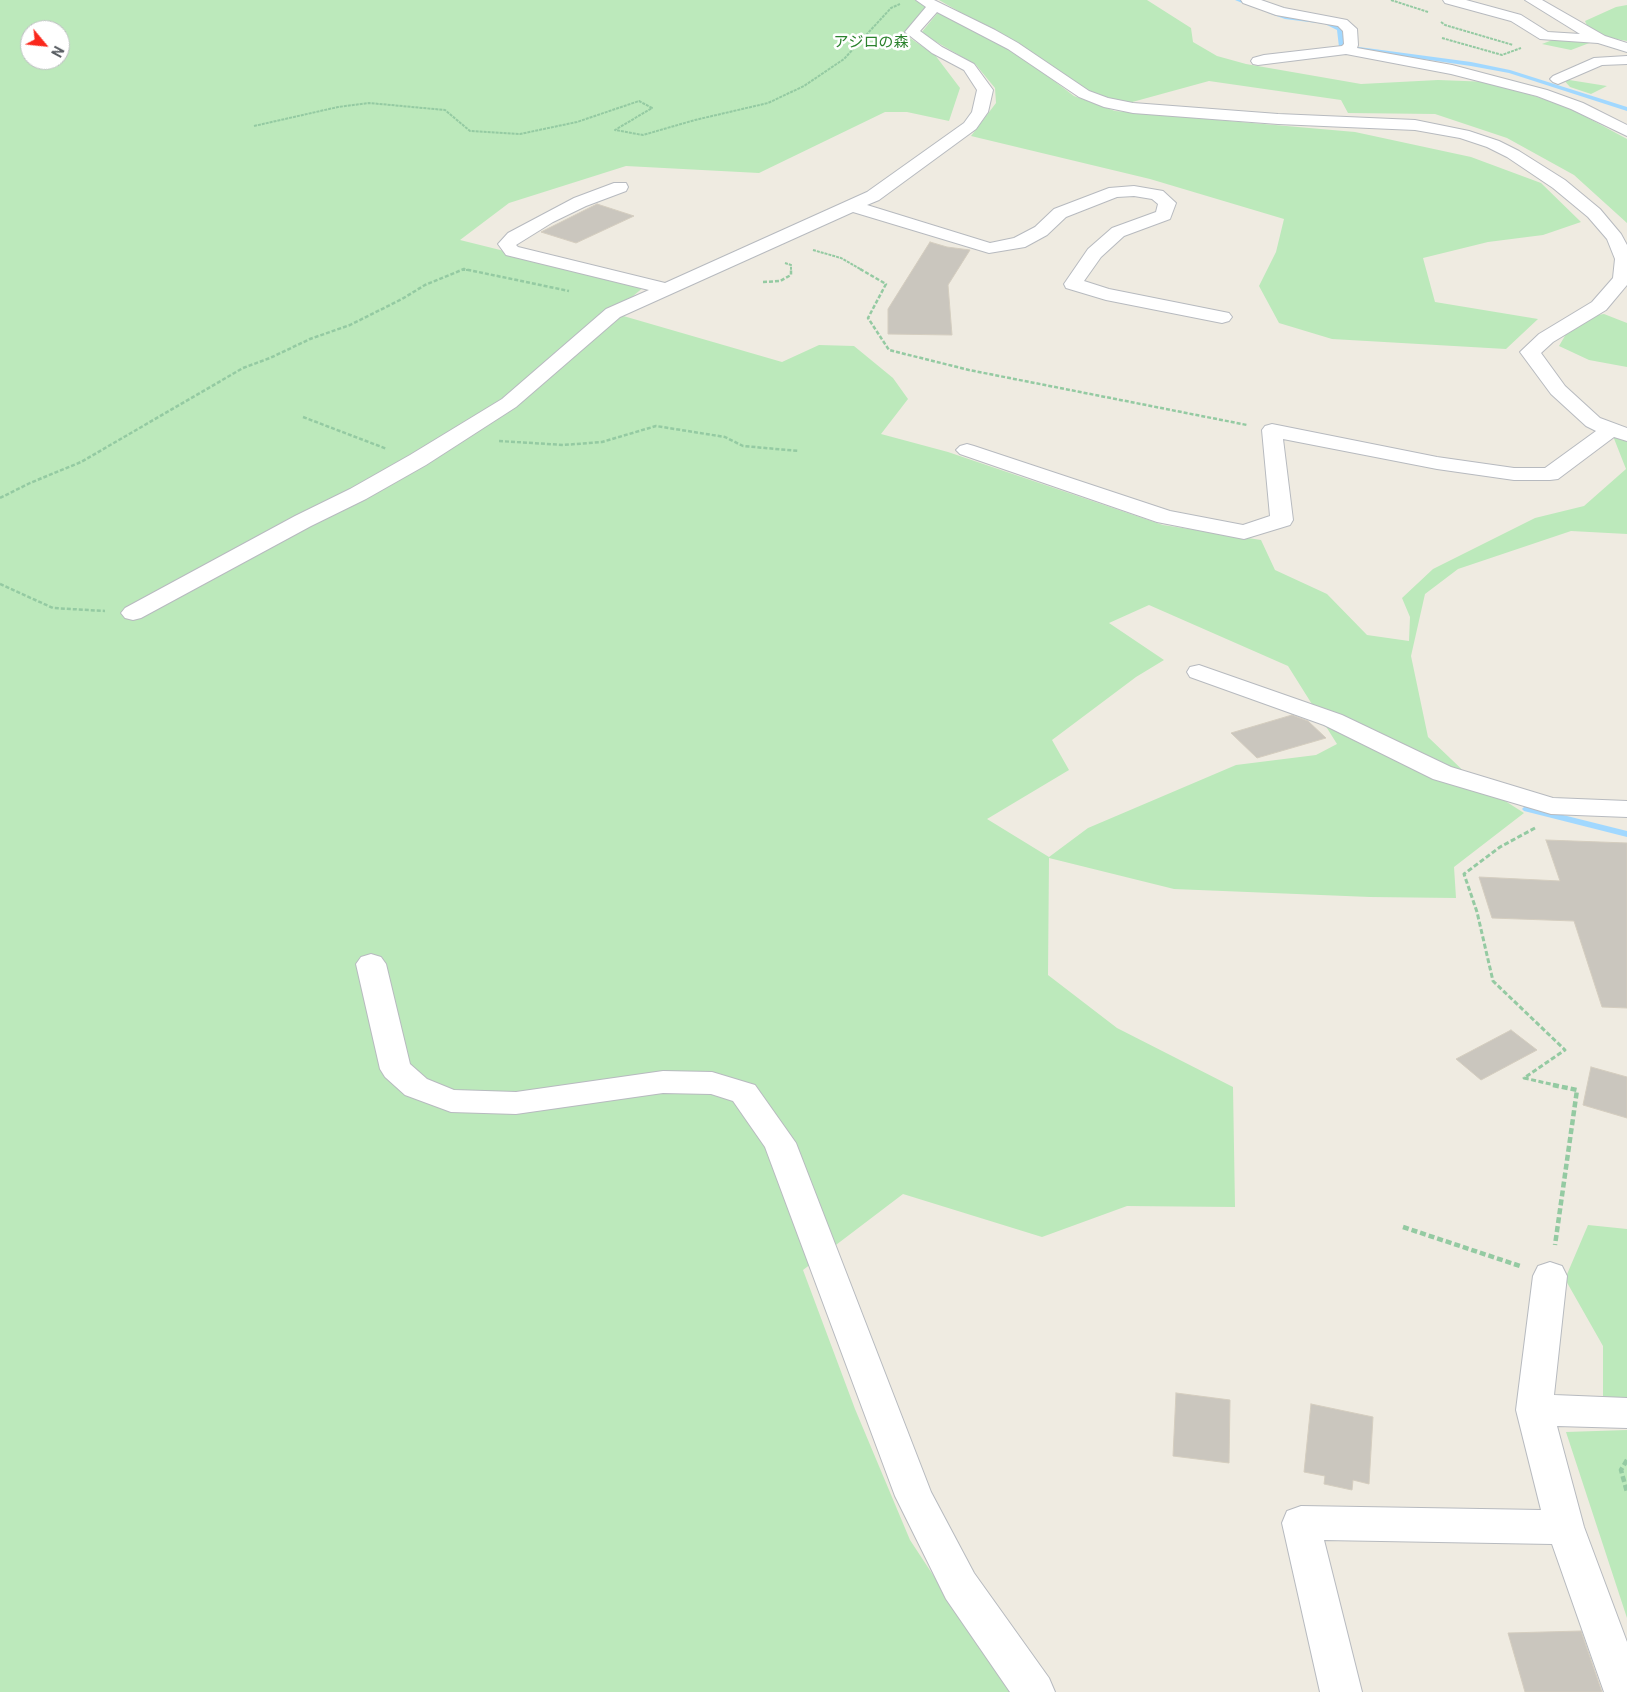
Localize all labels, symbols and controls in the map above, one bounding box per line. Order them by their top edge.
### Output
north arrow [20,20,70,70]
park label: アジロの森 [834,34,908,52]
text: N [48,43,67,60]

